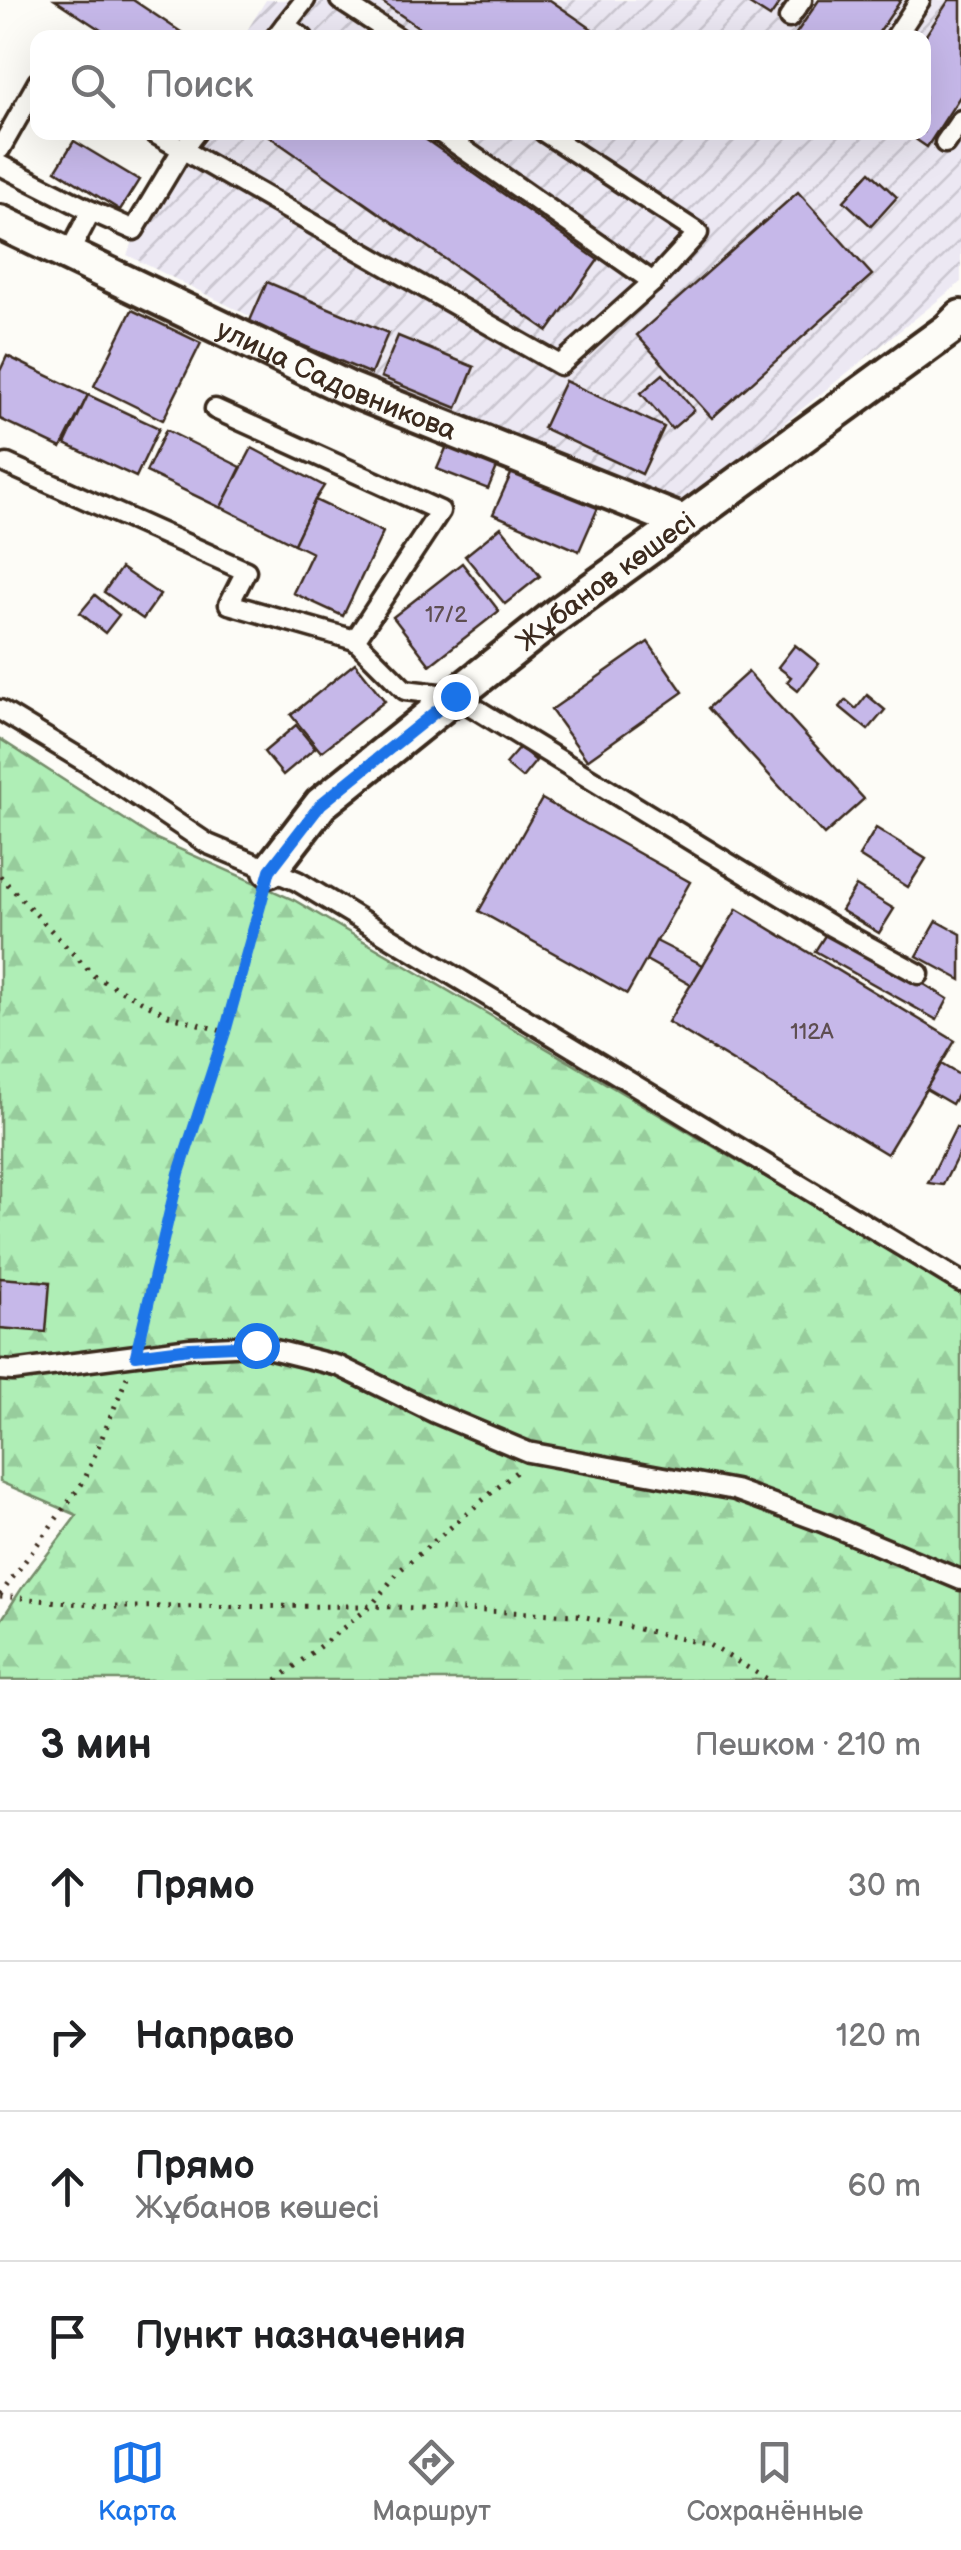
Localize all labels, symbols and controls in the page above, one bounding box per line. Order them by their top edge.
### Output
search box [30,30,931,140]
icon: search [65,58,120,113]
text: Поиск [145,63,253,108]
street label: улица Садовникова [211,313,461,448]
street label: Жұбанов көшесі [510,505,702,659]
house number: 17/2 [425,602,467,629]
route end [433,674,479,720]
house number: 112А [790,1019,834,1046]
route start [234,1323,280,1369]
text: 3 мин [40,1720,152,1771]
text: Пешком · 210 m [695,1726,921,1765]
icon: ahead [40,1859,95,1914]
text: Прямо [135,1864,254,1909]
text: 30 m [847,1867,921,1906]
icon: right [40,2009,95,2064]
text: Направо [135,2014,294,2059]
text: 120 m [836,2017,921,2056]
text: Прямо [135,2144,254,2189]
icon: ahead [40,2159,95,2214]
text: 60 m [848,2167,921,2206]
text: Жұбанов көшесі [135,2189,380,2228]
icon: arrive [40,2309,95,2364]
text: Пункт назначения [135,2314,466,2359]
tab: Карта [98,2435,177,2528]
tab: Маршрут [372,2435,491,2528]
tab: Сохранённые [686,2435,863,2528]

